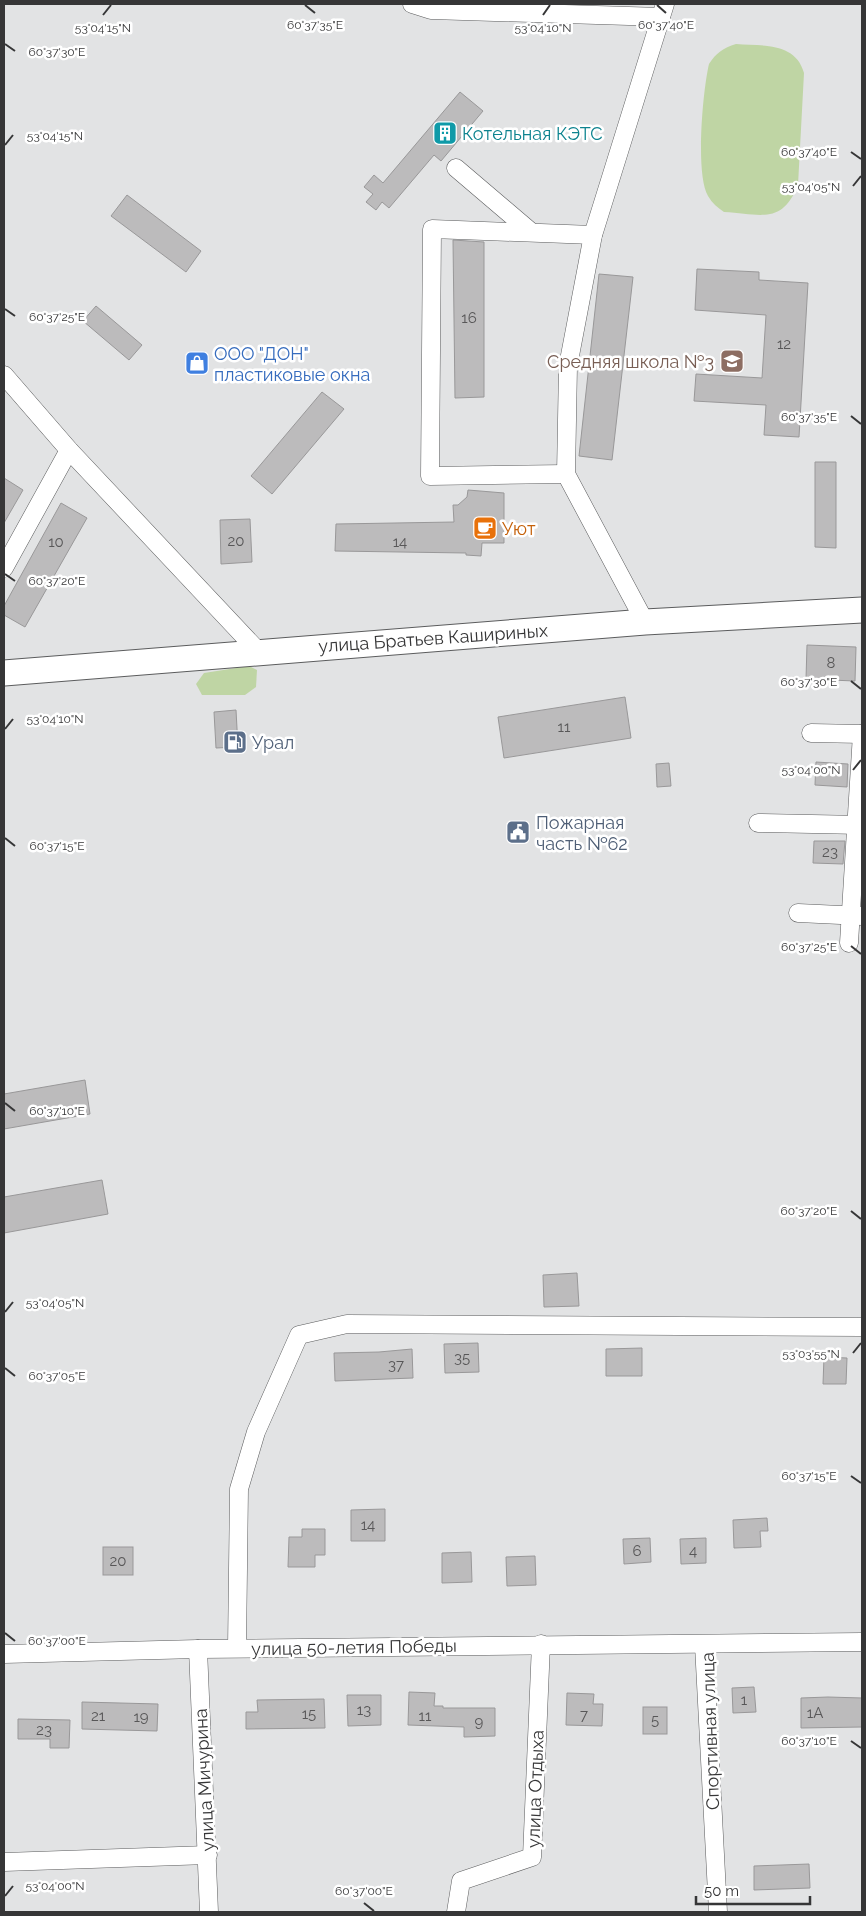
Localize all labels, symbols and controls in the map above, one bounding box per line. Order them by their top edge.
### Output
text: 60°37'35"E [287,18,343,32]
text: 60°37'40"E [638,18,694,32]
text: 53°04'15"N [75,21,131,35]
text: 53°04'10"N [514,21,572,35]
text: 60°37'30"E [29,45,85,59]
building icon: Котельная КЭТС [432,120,458,146]
place label: Котельная КЭТС [462,123,603,144]
text: 53°04'15"N [27,129,83,143]
text: 60°37'40"E [781,145,837,159]
text: 53°04'05"N [782,180,840,194]
house number: 16 [461,309,477,327]
text: 60°37'25"E [29,310,85,324]
house number: 12 [777,335,791,353]
place label: ООО "ДОН" пластиковые окна [214,343,370,385]
school or university icon: Средняя школа №3 [719,348,745,374]
shop icon: ООО "ДОН" пластиковые окна [184,350,210,376]
place label: Средняя школа №3 [547,351,714,372]
text: 60°37'35"E [781,410,837,424]
cafe icon: Уют [472,515,498,541]
place label: Уют [502,518,536,539]
house number: 20 [228,532,245,550]
house number: 10 [48,533,64,551]
house number: 14 [393,533,407,551]
text: 60°37'20"E [29,574,85,588]
street label: улица Братьев Кашириных [318,620,548,656]
house number: 8 [827,654,836,672]
text: 60°37'30"E [781,675,837,689]
text: 53°04'10"N [26,712,84,726]
house number: 11 [558,718,571,736]
fuel station icon: Урал [222,729,248,755]
place label: Урал [252,732,294,753]
text: 53°04'00"N [781,763,841,777]
place label: Пожарная часть №62 [536,812,628,854]
public building icon: Пожарная часть №62 [505,819,531,845]
text: 60°37'15"E [30,839,84,853]
house number: 23 [822,843,838,861]
text: 60°37'25"E [781,940,837,954]
text: 60°37'10"E [29,1104,85,1118]
text: 60°37'20"E [781,1204,837,1218]
text: 53°04'05"N [26,1296,84,1310]
text: 53°03'55"N [782,1347,840,1361]
house number: 35 [454,1349,470,1367]
house number: 37 [388,1356,404,1374]
text: 60°37'05"E [28,1369,86,1383]
text: 60°37'15"E [782,1469,836,1483]
house number: 14 [361,1516,375,1534]
house number: 6 [632,1542,642,1560]
house number: 4 [689,1542,697,1560]
house number: 20 [110,1552,127,1570]
text: 60°37'00"E [28,1634,86,1648]
street label: улица 50-летия Победы [251,1635,457,1659]
street label: Спортивная улица [697,1652,723,1810]
house number: 1 [741,1691,748,1709]
house number: 13 [357,1701,371,1719]
house number: 1А [807,1704,823,1722]
house number: 15 [302,1705,316,1723]
house number: 7 [580,1706,588,1724]
house number: 21 [91,1707,106,1725]
house number: 11 [419,1707,432,1725]
house number: 19 [133,1708,149,1726]
street label: улица Мичурина [190,1708,218,1852]
house number: 5 [651,1711,659,1729]
house number: 9 [475,1713,484,1731]
house number: 23 [36,1721,52,1739]
street label: улица Отдыха [522,1730,548,1848]
text: 60°37'10"E [781,1734,837,1748]
scale bar [696,1874,810,1906]
text: 53°04'00"N [25,1879,85,1893]
text: 50 m [704,1882,739,1900]
text: 60°37'00"E [335,1884,393,1898]

